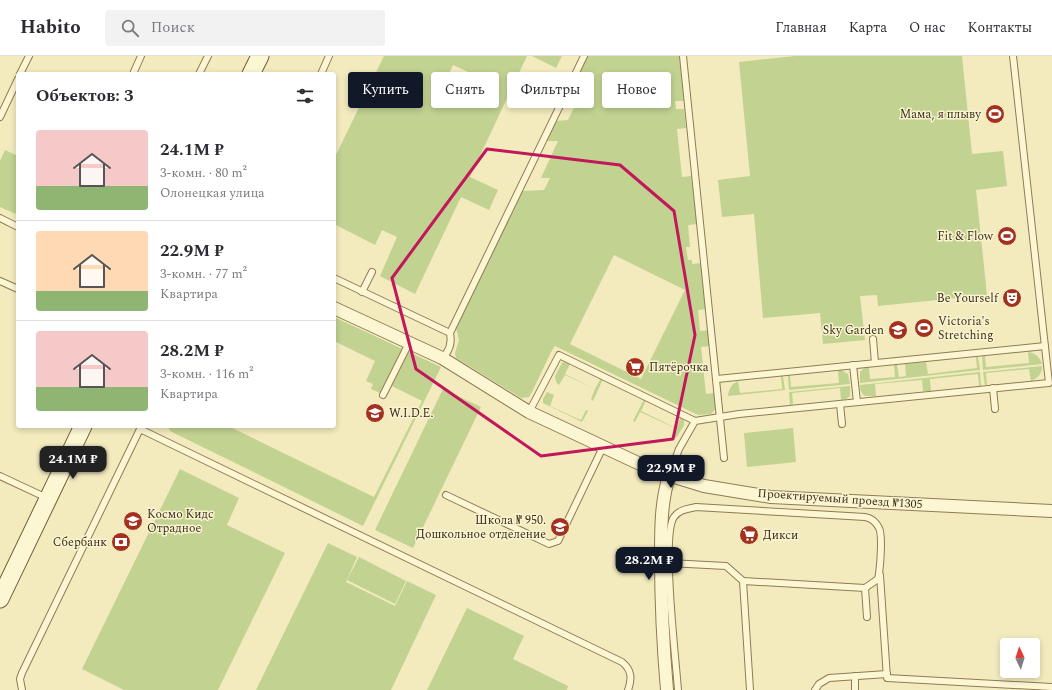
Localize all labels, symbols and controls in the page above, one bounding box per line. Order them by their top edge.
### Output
search box [105,10,385,46]
text: Habito [20,13,81,42]
text: Поиск [151,16,195,39]
icon: search [119,17,141,39]
text: Главная [775,17,827,38]
text: Карта [849,17,887,38]
text: О нас [909,17,946,38]
text: Контакты [968,17,1032,38]
chip: Купить [348,72,423,108]
chip: Снять [431,72,499,108]
chip: Фильтры [507,72,594,108]
chip: Новое [602,72,671,108]
text: Объектов: 3 [36,83,134,109]
icon: filters [294,85,316,107]
sports icon: Мама, я плыву [984,103,1006,125]
place label: Мама, я плыву [900,105,982,124]
text: 24.1M ₽ [160,137,224,163]
icon: home [68,146,116,194]
text: 3-комн. · 80 m² [160,163,247,183]
text: Олонецкая улица [160,183,265,203]
sports icon: Fit & Flow [996,225,1018,247]
place label: Fit & Flow [937,227,994,246]
text: 22.9M ₽ [160,238,224,264]
icon: home [68,247,116,295]
text: 3-комн. · 77 m² [160,264,247,284]
text: Квартира [160,284,218,304]
theatre icon: Be Yourself [1001,287,1023,309]
place label: Be Yourself [937,289,999,308]
place label: Victoria's Stretching [938,312,994,345]
sports icon: Victoria's Stretching [913,317,935,339]
school or university icon: Sky Garden [887,319,909,341]
place label: Sky Garden [823,321,884,340]
text: 28.2M ₽ [160,338,224,364]
icon: home [68,347,116,395]
supermarket icon: Пятёрочка [624,356,646,378]
place label: Пятёрочка [649,358,709,377]
text: 3-комн. · 116 m² [160,364,253,384]
text: Квартира [160,384,218,404]
school or university icon: W.I.D.E. [364,402,386,424]
place label: W.I.D.E. [389,404,433,423]
pin: 24.1M ₽ [36,446,110,480]
text: 24.1M ₽ [49,449,97,469]
pin: 22.9M ₽ [634,455,708,489]
text: 22.9M ₽ [647,458,695,478]
street label: Проектируемый проезд №1305 [757,484,923,514]
place label: Космо Кидс Отрадное [147,505,214,538]
school or university icon: Космо Кидс Отрадное [122,510,144,532]
place label: Школа № 950. Дошкольное отделение [416,511,546,544]
school or university icon: Школа № 950. Дошкольное отделение [549,516,571,538]
supermarket icon: Дикси [738,524,760,546]
place label: Дикси [763,526,798,545]
bank icon: Сбербанк [110,531,132,553]
place label: Сбербанк [53,533,107,552]
pin: 28.2M ₽ [612,547,686,581]
text: 28.2M ₽ [625,550,673,570]
north arrow [1000,638,1040,678]
map controls [1000,638,1040,678]

